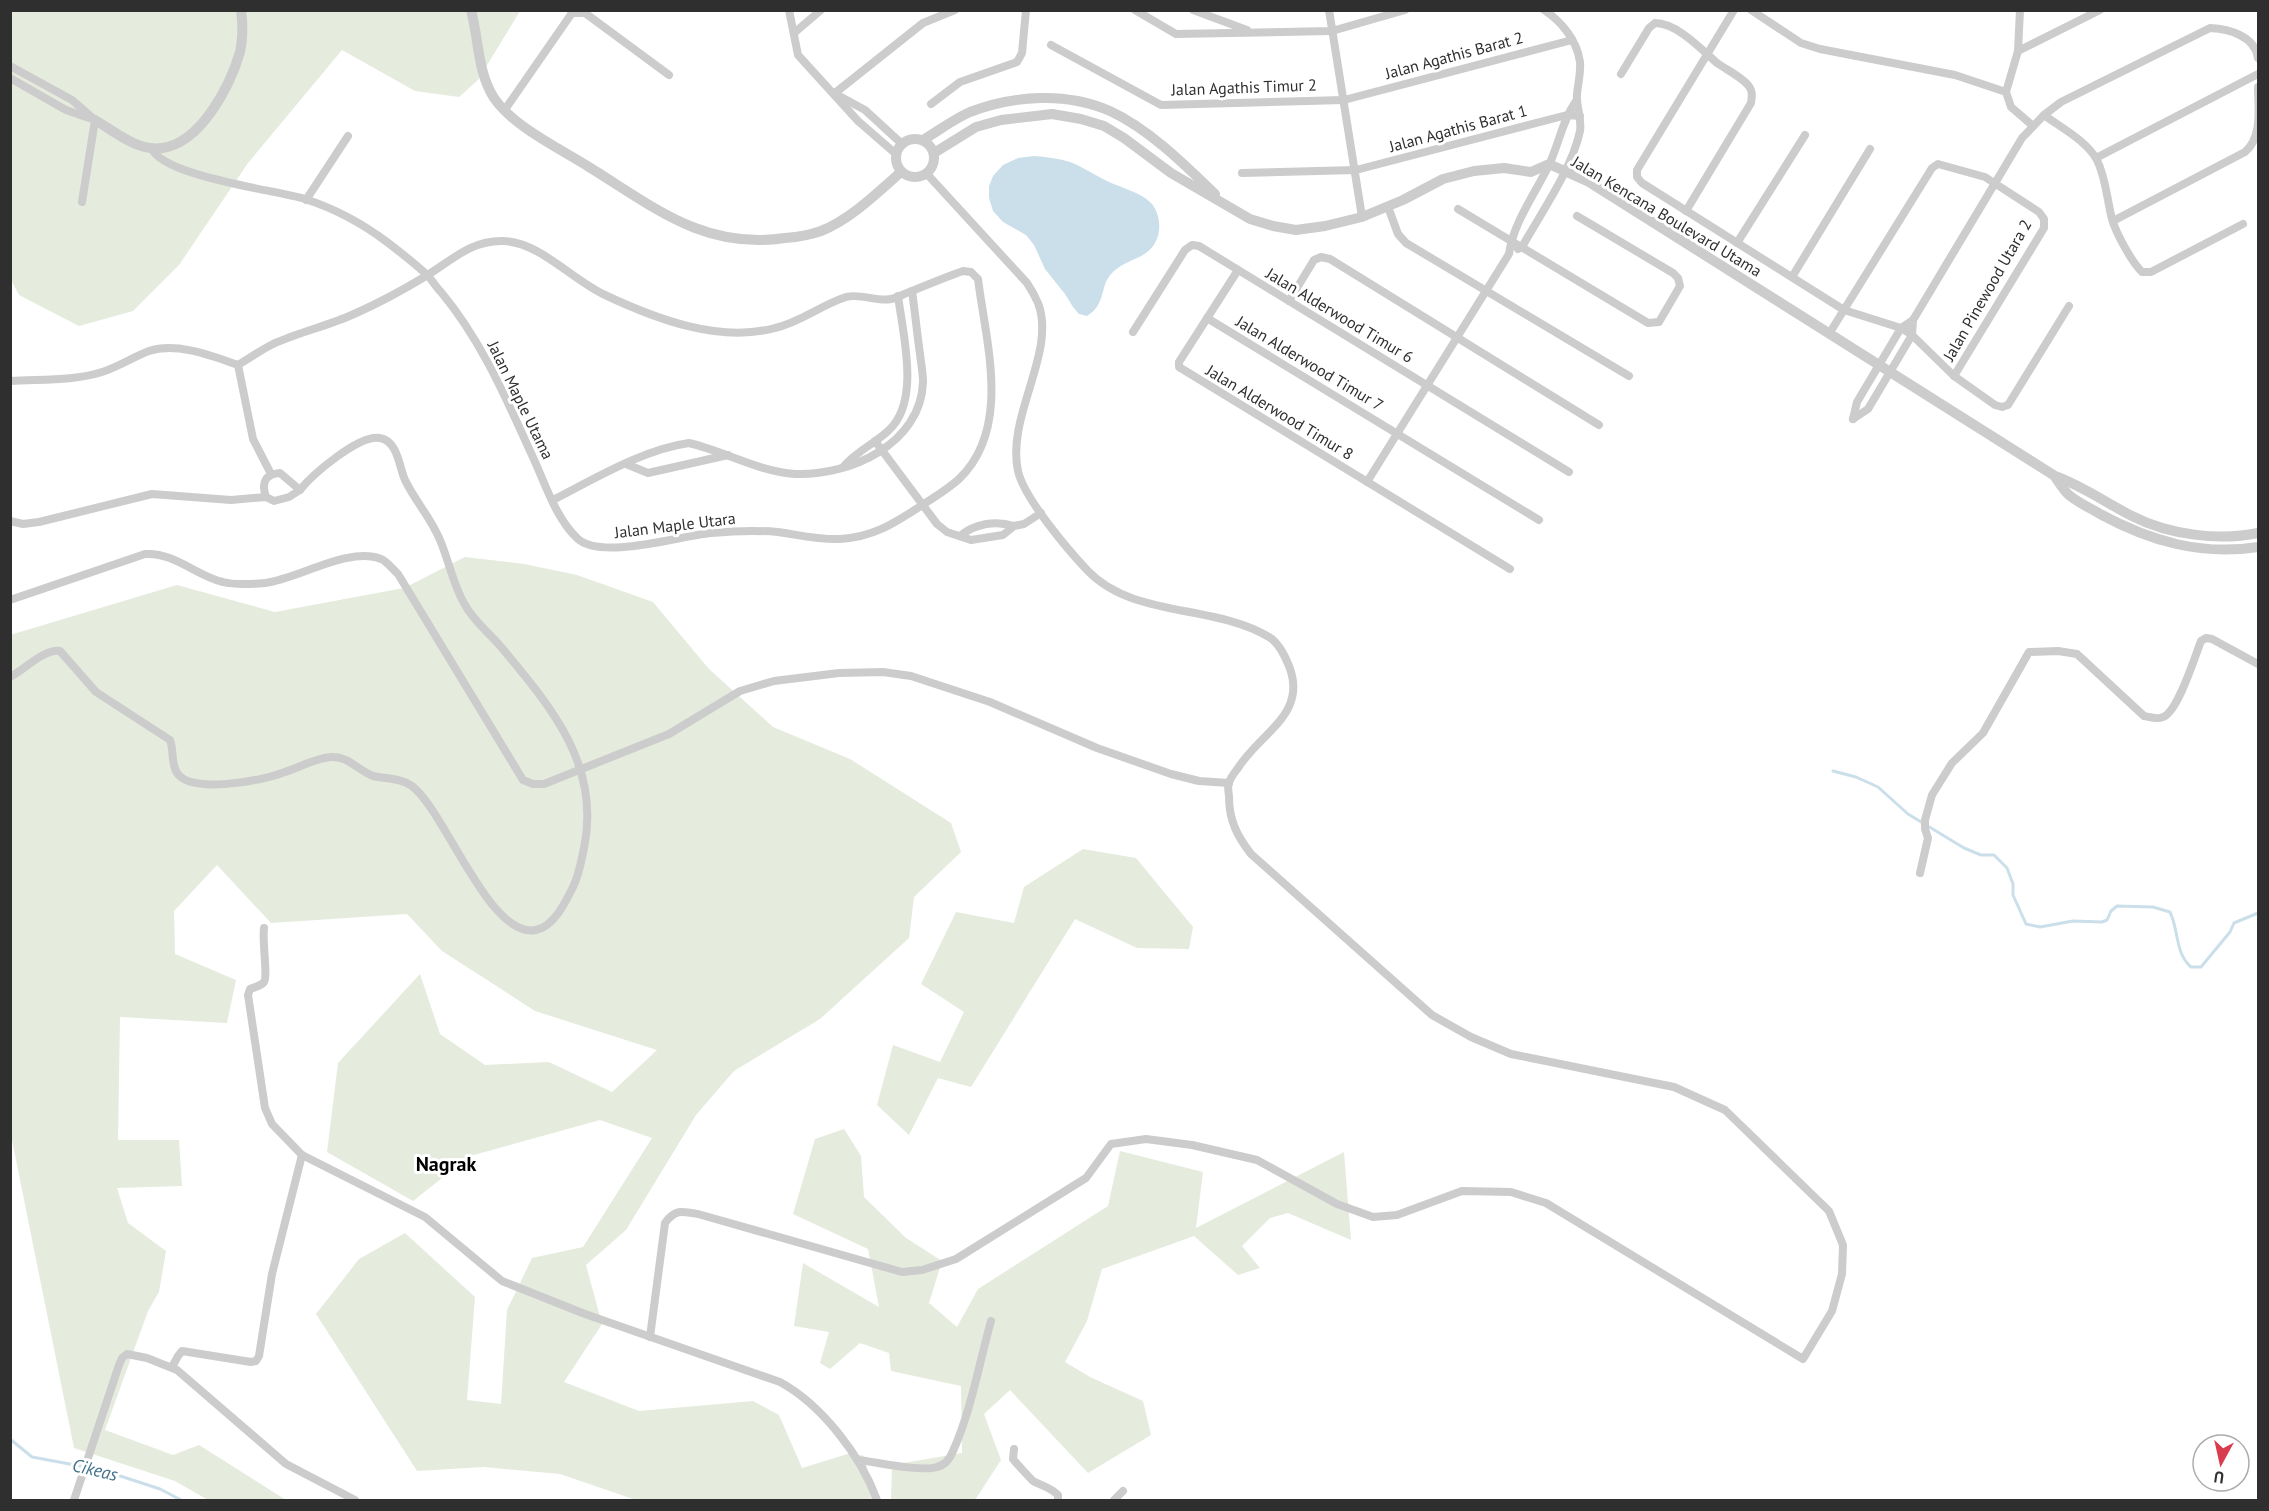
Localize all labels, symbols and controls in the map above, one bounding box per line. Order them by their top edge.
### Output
street label: Jalan Agathis Barat 2 [1382,27,1525,83]
street label: Jalan Agathis Timur 2 [1170,74,1317,100]
street label: Jalan Agathis Barat 1 [1386,100,1529,156]
street label: Jalan Kencana Boulevard Utama [1568,151,1766,281]
street label: Jalan Pinewood Utara 2 [1938,216,2036,365]
street label: Jalan Alderwood Timur 6 [1262,263,1417,367]
street label: Jalan Alderwood Timur 7 [1232,311,1387,415]
street label: Jalan Maple Utama [483,337,558,462]
street label: Jalan Alderwood Timur 8 [1202,360,1357,464]
street label: Jalan Maple Utara [612,508,737,542]
district label: Nagrak [416,1151,476,1177]
north arrow [2191,1433,2251,1493]
water label: Cikeas [70,1453,121,1486]
text: U [2213,1467,2225,1488]

